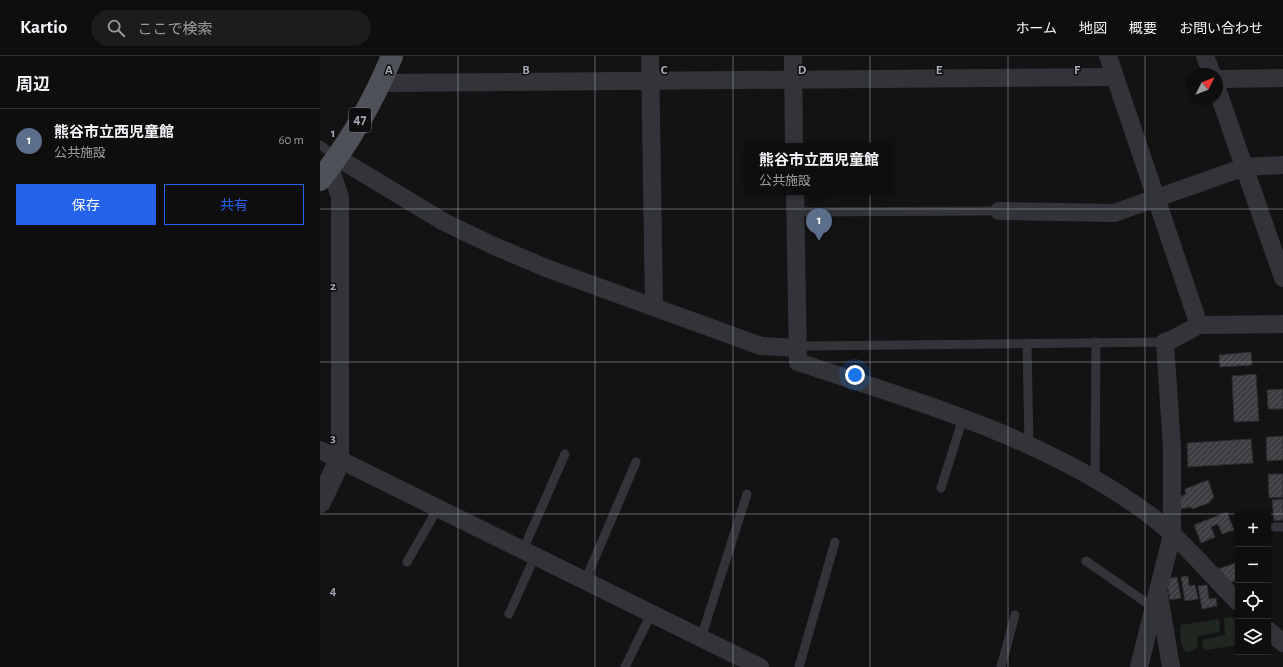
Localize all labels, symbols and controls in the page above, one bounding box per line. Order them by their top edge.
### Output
search box [91,10,371,46]
icon: search [105,17,127,39]
text: Kartio [20,18,67,37]
text: ここで検索 [137,22,212,37]
text: ホーム [1015,22,1057,36]
text: 地図 [1079,22,1107,36]
text: 概要 [1129,22,1157,36]
text: お問い合わせ [1179,22,1263,36]
text: A [385,64,393,77]
text: B [522,64,530,77]
text: C [661,64,668,77]
text: D [798,64,807,77]
text: E [936,64,943,77]
text: F [1074,64,1081,77]
north arrow [1187,68,1223,104]
text: 周辺 [16,76,50,93]
road number: 47 [349,108,371,132]
text: 熊谷市立西児童館 [54,125,174,140]
text: 1 [331,127,335,140]
text: 1 [27,134,31,147]
text: 60 m [278,134,304,147]
popup [745,143,893,195]
text: 公共施設 [54,147,106,160]
text: 熊谷市立西児童館 [759,153,879,168]
text: 公共施設 [759,175,811,188]
button: 保存 [16,184,156,225]
button: 共有 [164,184,304,225]
pin: 1 [806,208,832,241]
text: 2 [330,280,336,293]
your location [845,365,865,385]
text: 3 [330,432,336,445]
map controls [1235,511,1271,655]
button: + [1235,511,1271,547]
button: − [1235,547,1271,583]
button: locate [1235,583,1271,619]
text: 4 [330,585,337,598]
button: layers [1235,619,1271,655]

